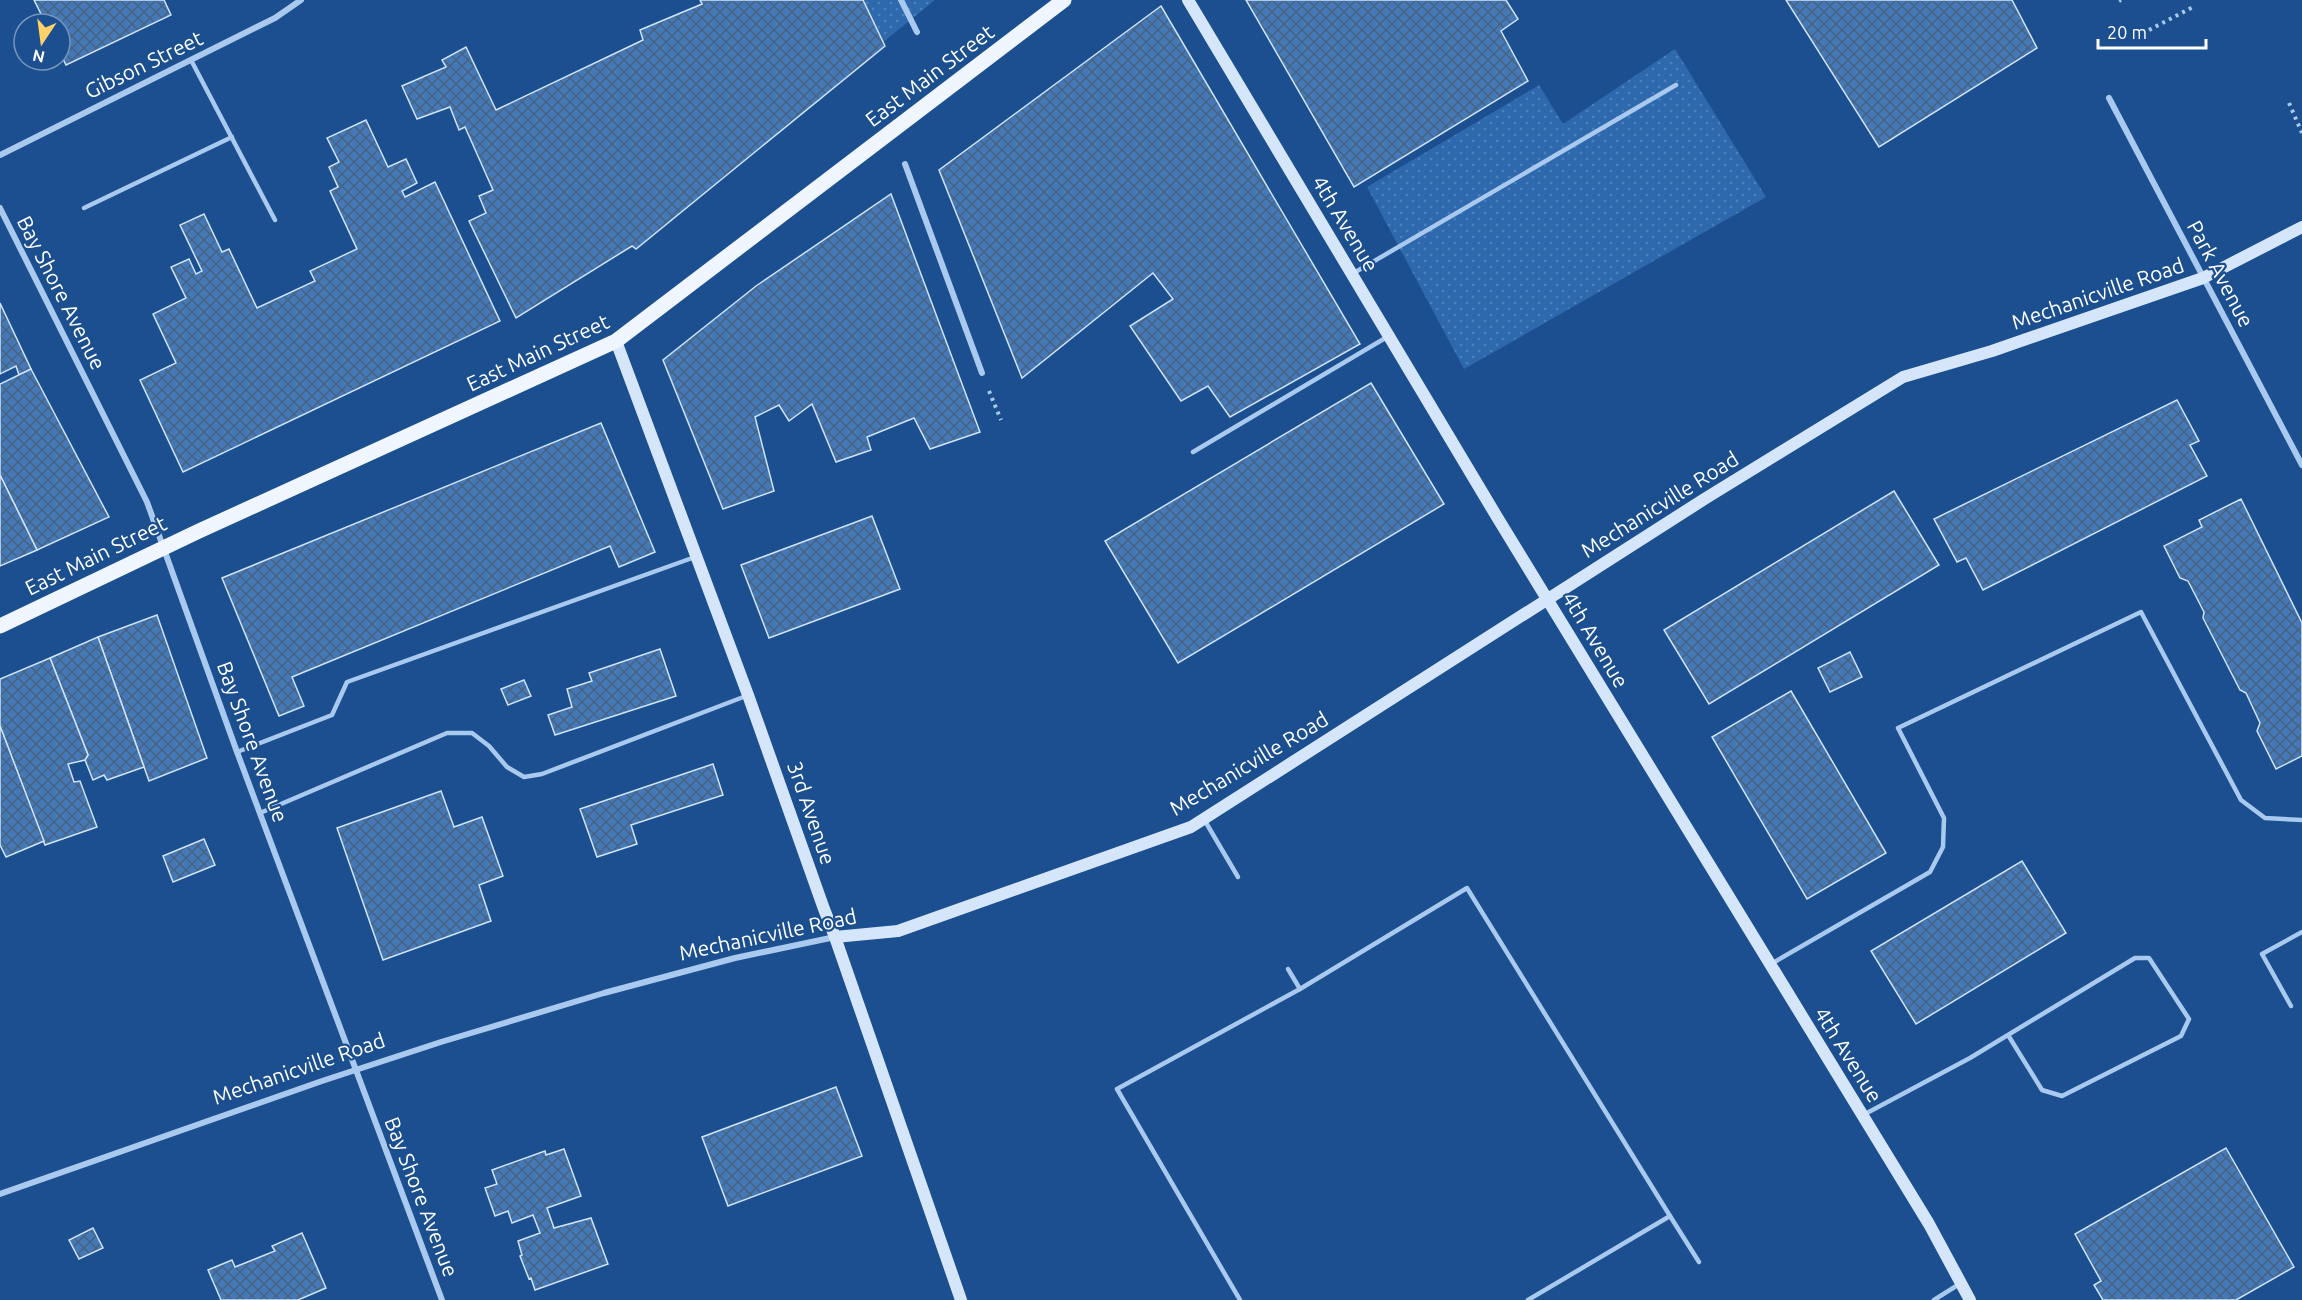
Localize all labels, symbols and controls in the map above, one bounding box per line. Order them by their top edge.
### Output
north arrow [12,12,72,72]
scale bar [2098,12,2206,50]
street label: East Main Street [861,19,998,131]
text: 20 m [2107,22,2147,42]
street label: Gibson Street [81,25,206,103]
text: N [31,47,46,67]
street label: 4th Avenue [1308,171,1384,276]
street label: Bay Shore Avenue [13,212,111,373]
street label: Park Avenue [2183,216,2259,331]
street label: Mechanicville Road [2008,252,2187,334]
street label: East Main Street [463,309,613,396]
street label: Mechanicville Road [1577,446,1742,562]
street label: East Main Street [21,510,170,600]
street label: 4th Avenue [1558,587,1634,692]
street label: Bay Shore Avenue [213,658,293,825]
street label: Mechanicville Road [1165,706,1332,820]
street label: 3rd Avenue [783,758,841,867]
street label: Mechanicville Road [677,904,859,965]
street label: 4th Avenue [1810,1002,1888,1106]
street label: Mechanicville Road [209,1027,388,1109]
street label: Bay Shore Avenue [380,1113,463,1280]

